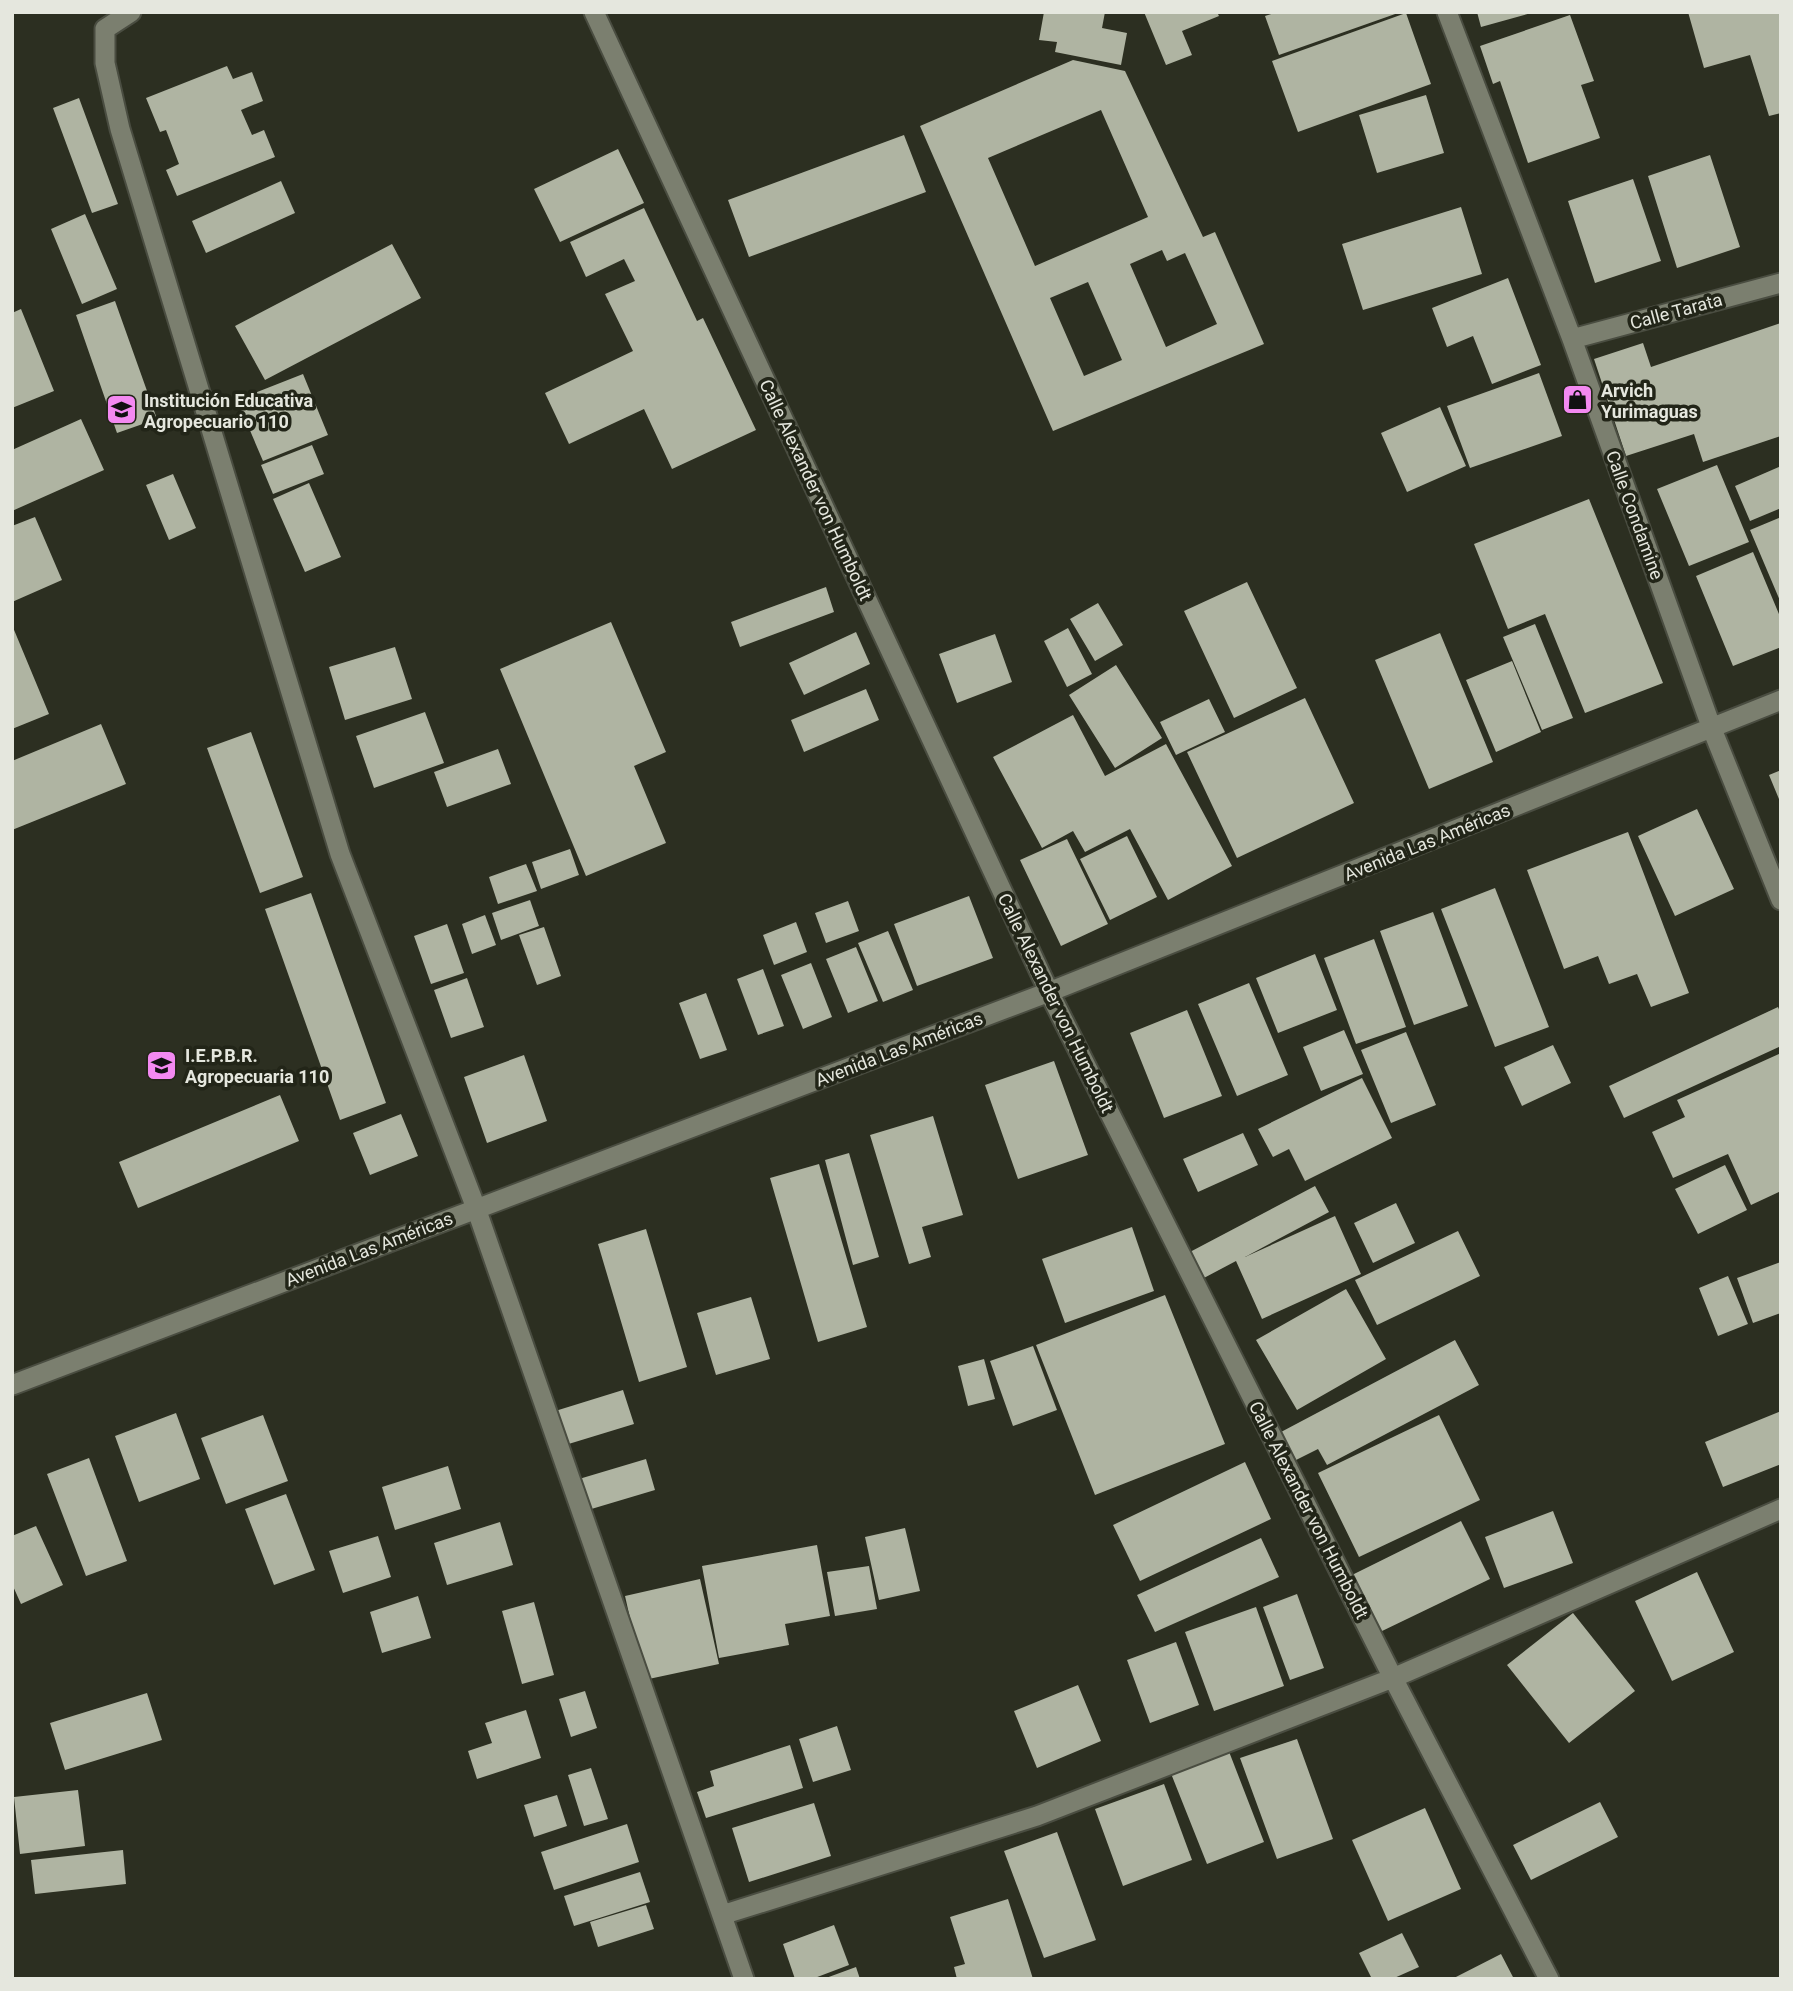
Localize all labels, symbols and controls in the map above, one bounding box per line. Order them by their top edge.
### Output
street label: Calle Tarata [1628,289,1724,333]
street label: Calle Alexander von Humboldt [755,376,877,604]
place label: Arvich Yurimaguas [1601,380,1698,422]
shop icon: Arvich Yurimaguas [1561,383,1595,417]
place label: Institución Educativa Agropecuario 110 [144,390,314,432]
school or university icon: Institución Educativa Agropecuario 110 [104,393,138,427]
street label: Calle Condamine [1602,448,1668,582]
street label: Avenida Las Américas [1341,799,1513,885]
street label: Calle Alexander von Humboldt [994,890,1118,1116]
street label: Avenida Las Américas [812,1007,986,1091]
place label: I.E.P.B.R. Agropecuaria 110 [185,1045,329,1087]
school or university icon: I.E.P.B.R. Agropecuaria 110 [145,1048,179,1082]
street label: Avenida Las Américas [282,1207,456,1291]
street label: Calle Alexander von Humboldt [1245,1398,1373,1622]

